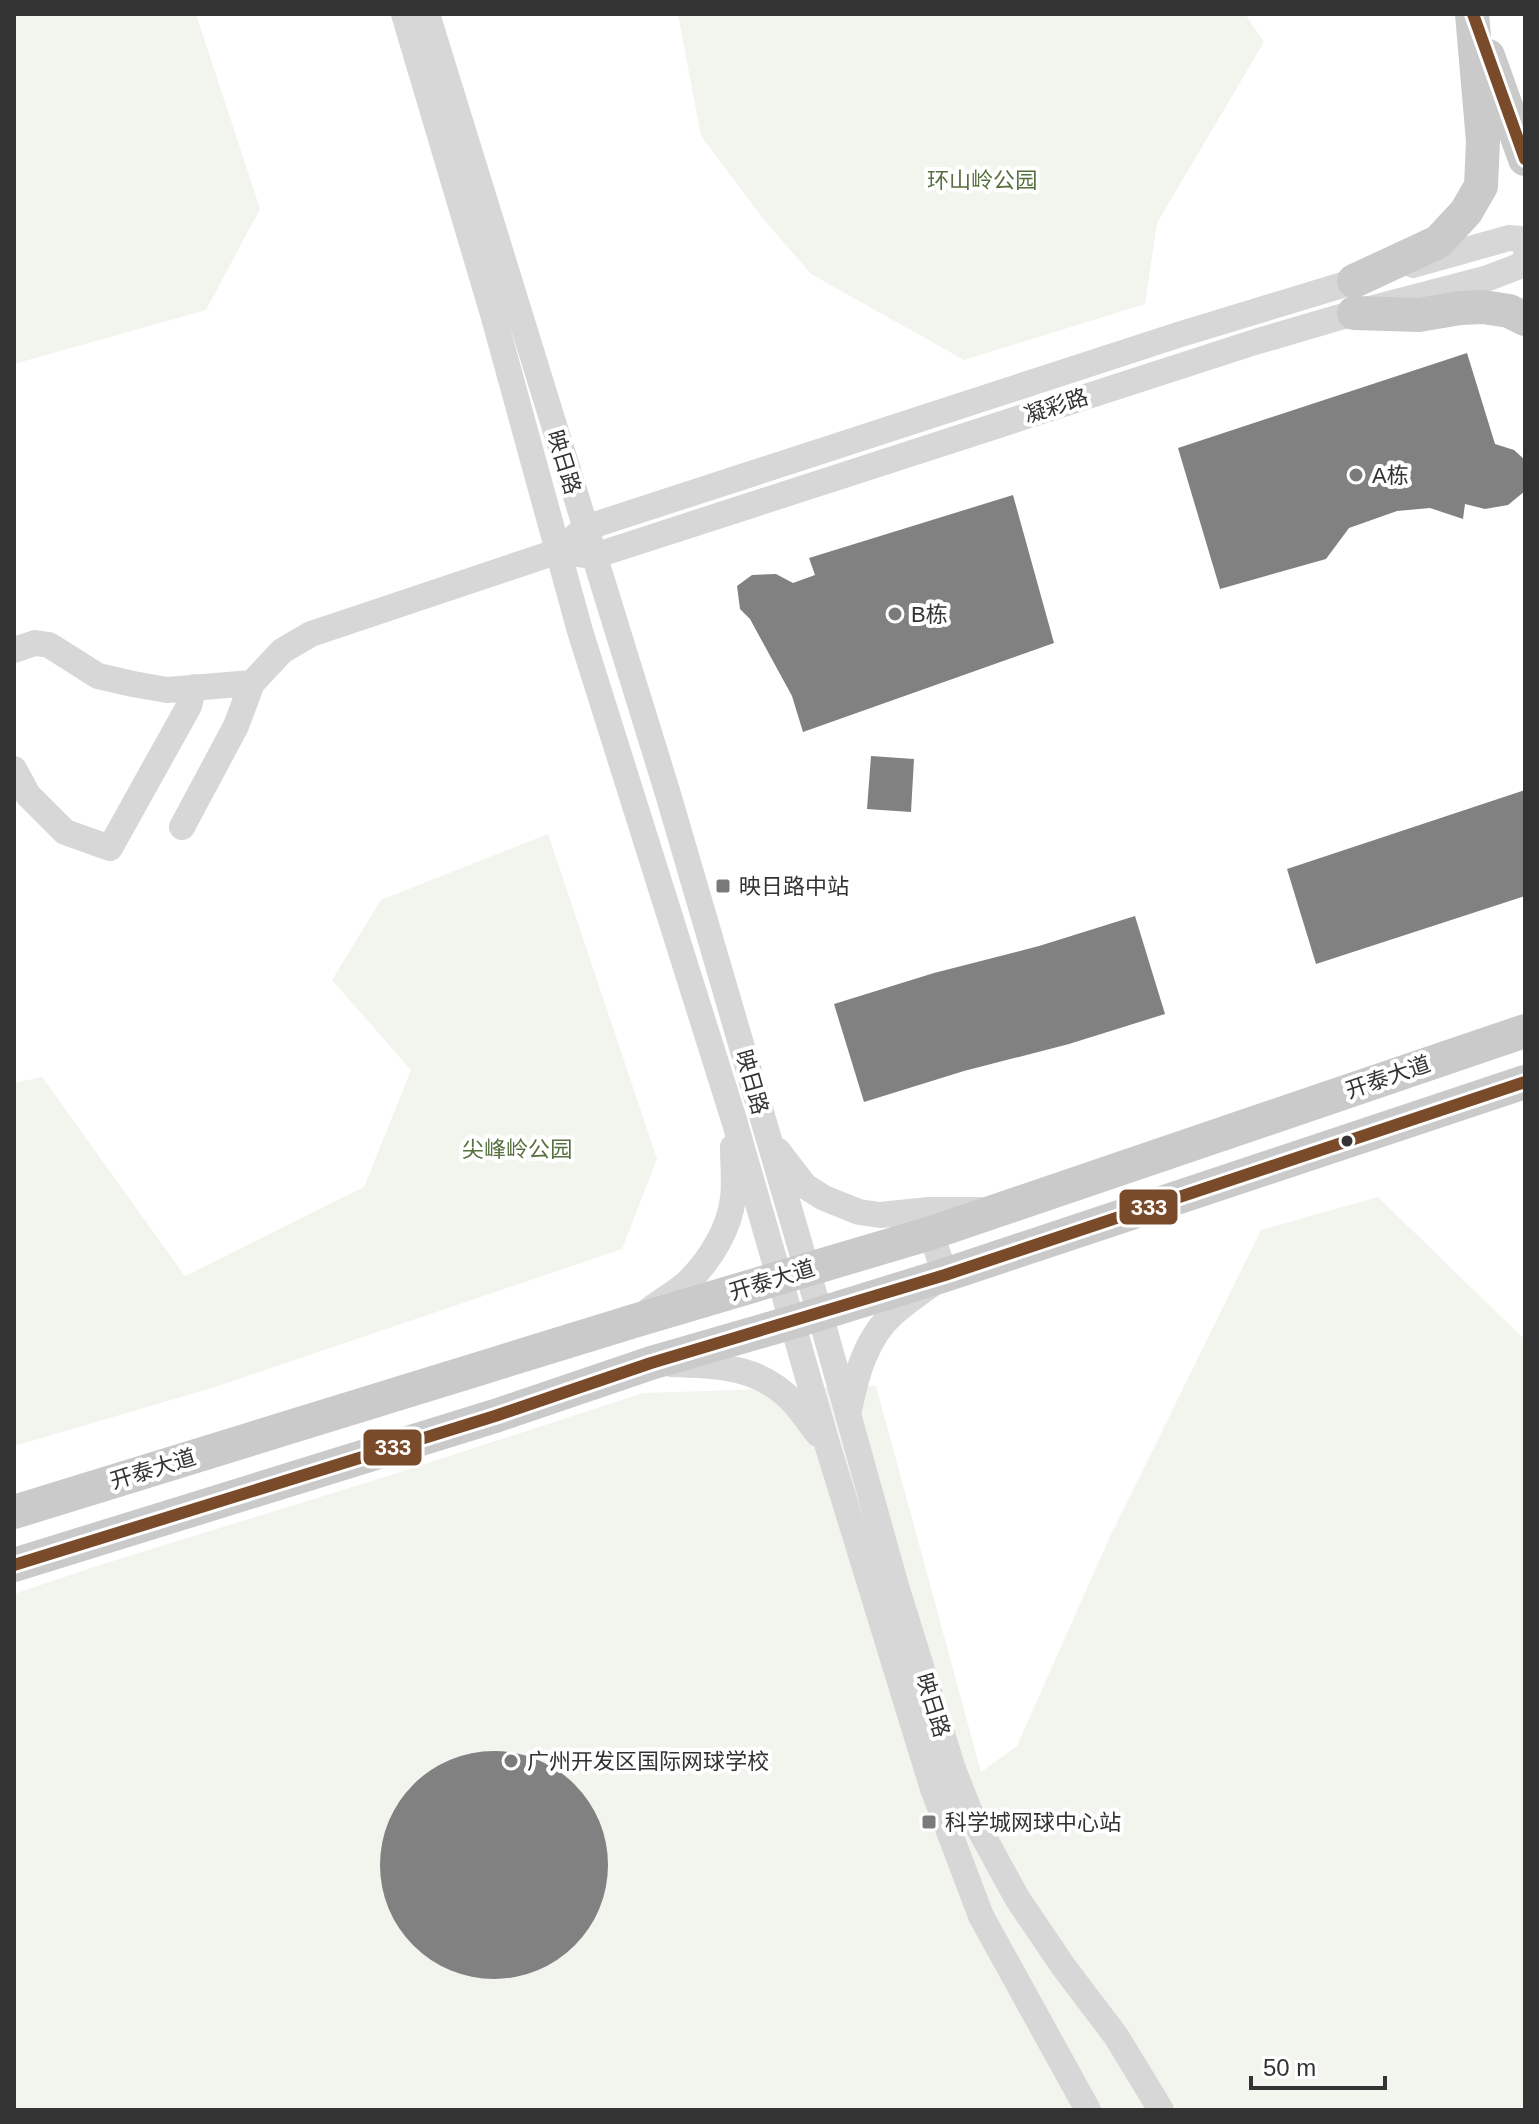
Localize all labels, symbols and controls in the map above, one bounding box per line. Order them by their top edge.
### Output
park label: 环山岭公园 [927,168,1037,193]
street label: 凝彩路 [1021,384,1091,428]
street label: 映日路 [542,427,586,497]
place label: A栋 [1372,463,1409,488]
marker: A栋 [1347,466,1365,484]
place label: B栋 [911,602,948,627]
marker: B栋 [886,605,904,623]
place label: 映日路中站 [739,874,849,899]
marker: 映日路中站 [714,877,732,895]
street label: 映日路 [731,1047,773,1117]
street label: 开泰大道 [1342,1051,1434,1103]
unlabelled marker [1339,1133,1355,1149]
park label: 尖峰岭公园 [462,1137,572,1162]
line badge: 333 [1118,1188,1179,1226]
text: 333 [1131,1195,1167,1220]
street label: 开泰大道 [726,1255,818,1305]
line badge: 333 [362,1428,423,1467]
text: 333 [375,1435,411,1460]
street label: 开泰大道 [107,1444,199,1494]
street label: 映日路 [911,1670,955,1740]
place label: 广州开发区国际网球学校 [527,1749,769,1774]
marker: 广州开发区国际网球学校 [502,1752,520,1770]
place label: 科学城网球中心站 [945,1810,1121,1835]
marker: 科学城网球中心站 [920,1813,938,1831]
scale bar [1251,2040,1385,2090]
text: 50 m [1263,2054,1316,2081]

